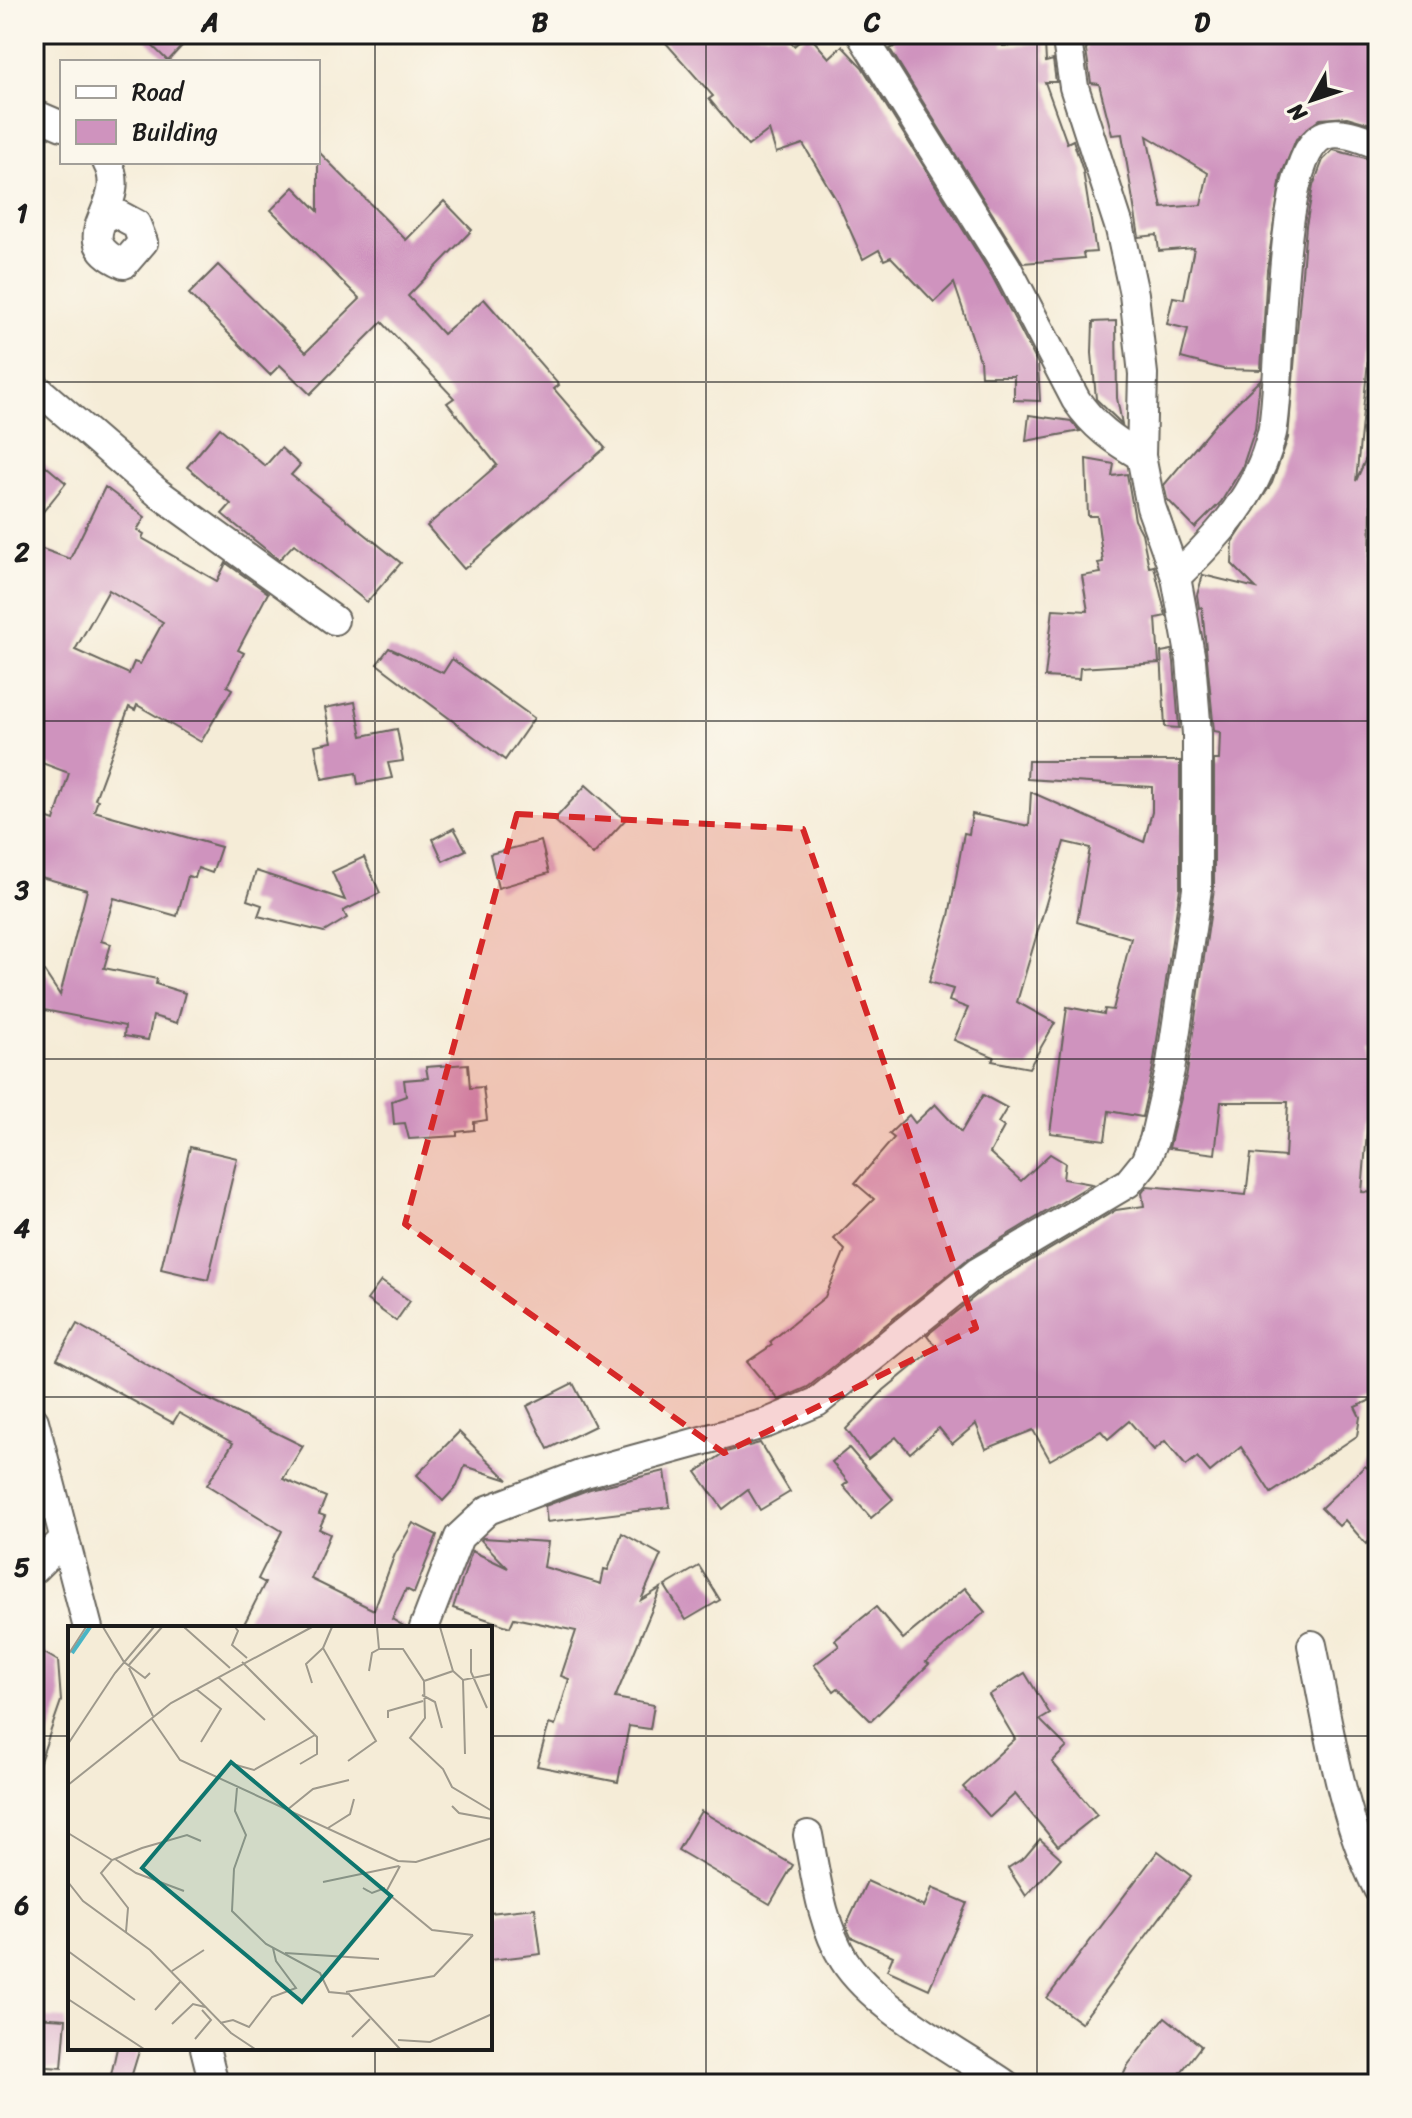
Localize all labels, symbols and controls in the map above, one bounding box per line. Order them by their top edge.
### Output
text: A [200,0,219,45]
text: B [532,0,549,45]
text: C [863,0,881,45]
text: D [1194,0,1210,45]
legend [60,60,320,164]
north arrow [1272,60,1352,140]
text: Road [132,71,186,113]
text: N [1277,94,1318,132]
text: Building [132,111,218,153]
text: 1 [16,190,28,236]
text: 2 [13,529,30,575]
text: 3 [14,867,30,913]
text: 4 [14,1205,30,1251]
text: 5 [14,1544,30,1590]
inset map [68,1626,492,2050]
text: 6 [14,1882,30,1928]

